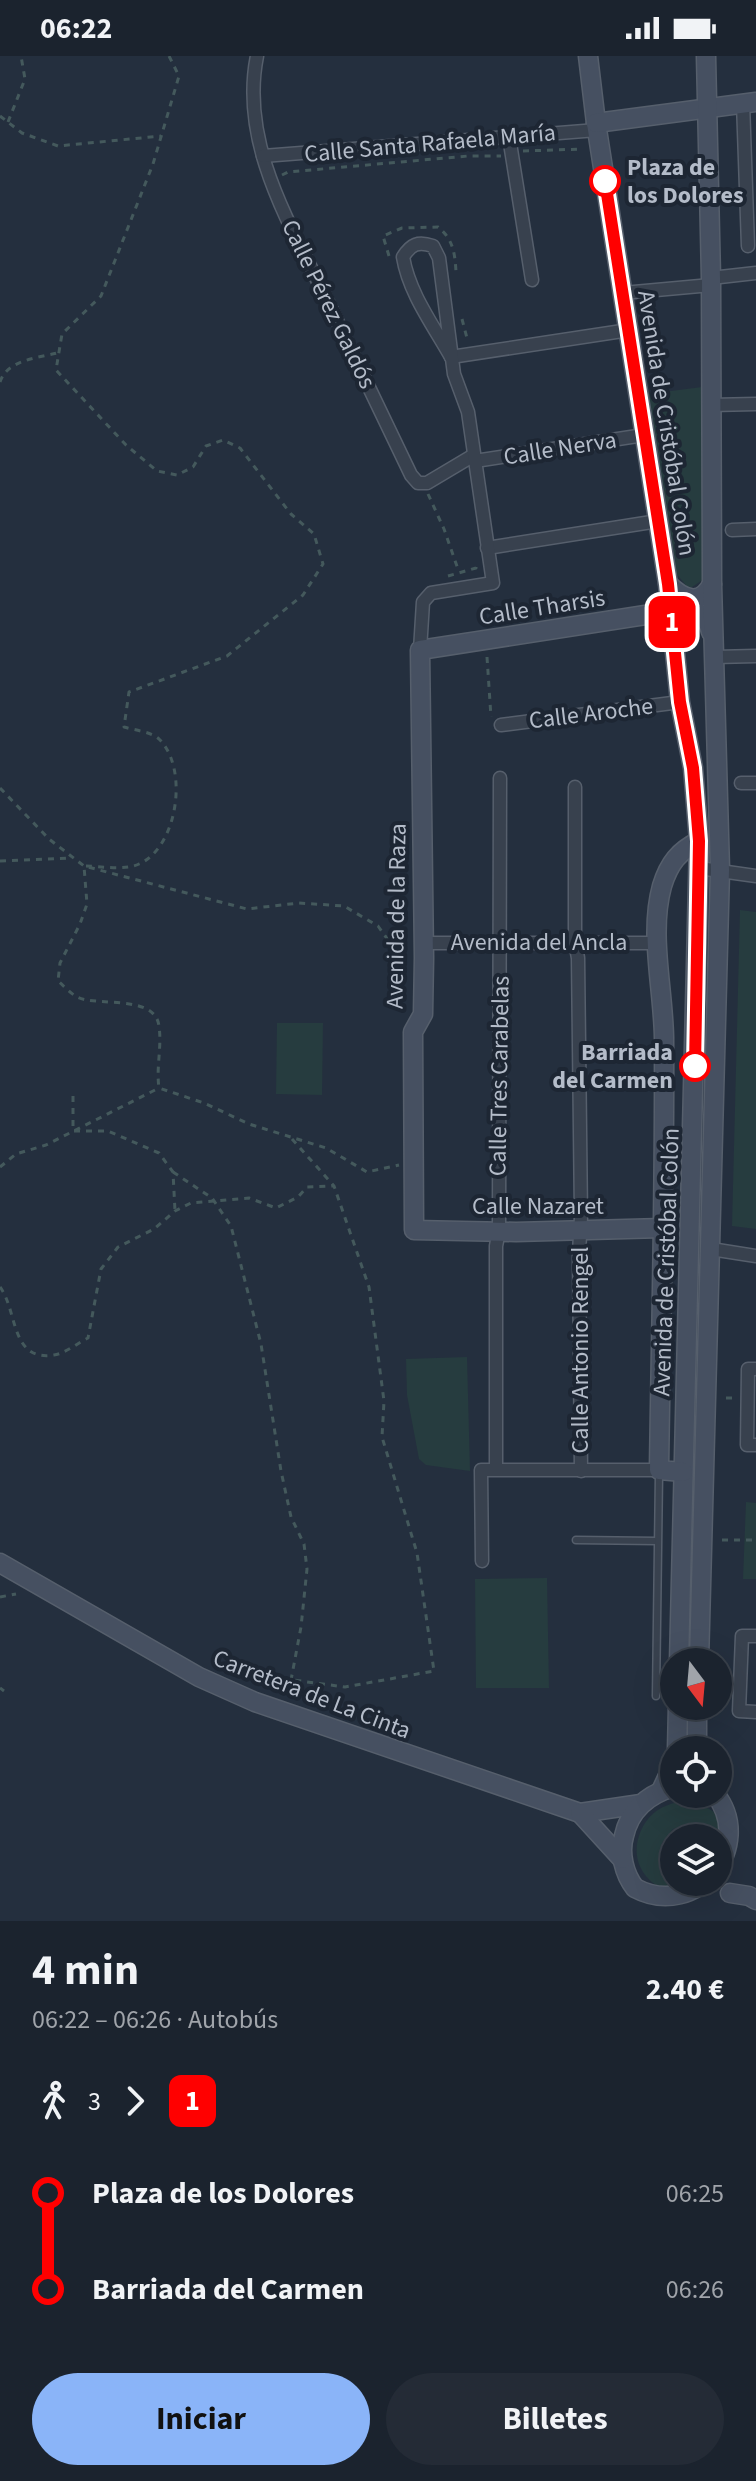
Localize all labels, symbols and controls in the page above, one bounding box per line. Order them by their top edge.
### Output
text: 06:22 [40,7,112,50]
street label: Calle Santa Rafaela María [303,115,557,172]
place label: Plaza de los Dolores [627,150,744,213]
marker: Plaza de los Dolores [590,166,620,196]
street label: Calle Pérez Galdós [272,214,385,395]
street label: Avenida de Cristóbal Colón [628,288,705,558]
street label: Calle Nerva [501,422,619,475]
street label: Calle Tharsis [477,580,608,635]
line badge: 1 [646,596,698,648]
text: 1 [665,602,679,642]
street label: Calle Aroche [527,689,655,738]
street label: Avenida de la Raza [377,823,416,1009]
street label: Avenida del Ancla [451,925,627,960]
street label: Calle Tres Carabelas [480,975,519,1177]
place label: Barriada del Carmen [552,1035,673,1098]
marker: Barriada del Carmen [680,1051,710,1081]
street label: Avenida de Cristóbal Colón [644,1127,689,1397]
street label: Calle Nazaret [472,1189,604,1224]
street label: Calle Antonio Rengel [563,1247,598,1453]
street label: Carretera de La Cinta [208,1641,416,1748]
north arrow [660,1648,732,1720]
map controls [660,1648,732,1896]
button: locate [660,1736,732,1808]
button: layers [660,1824,732,1896]
text: 4 min [32,1939,139,2002]
text: 2.40 € [646,1968,724,2011]
text: 06:22 – 06:26 · Autobús [32,2001,278,2038]
icon: walk [32,2079,76,2123]
icon: forward [113,2079,157,2123]
text: 1 [185,2081,200,2121]
text: 3 [88,2083,101,2120]
text: Plaza de los Dolores [92,2172,354,2215]
text: 06:25 [666,2175,724,2212]
text: Barriada del Carmen [92,2268,364,2311]
text: 06:26 [666,2271,724,2308]
button: Iniciar [32,2373,370,2465]
button: Billetes [386,2373,724,2465]

